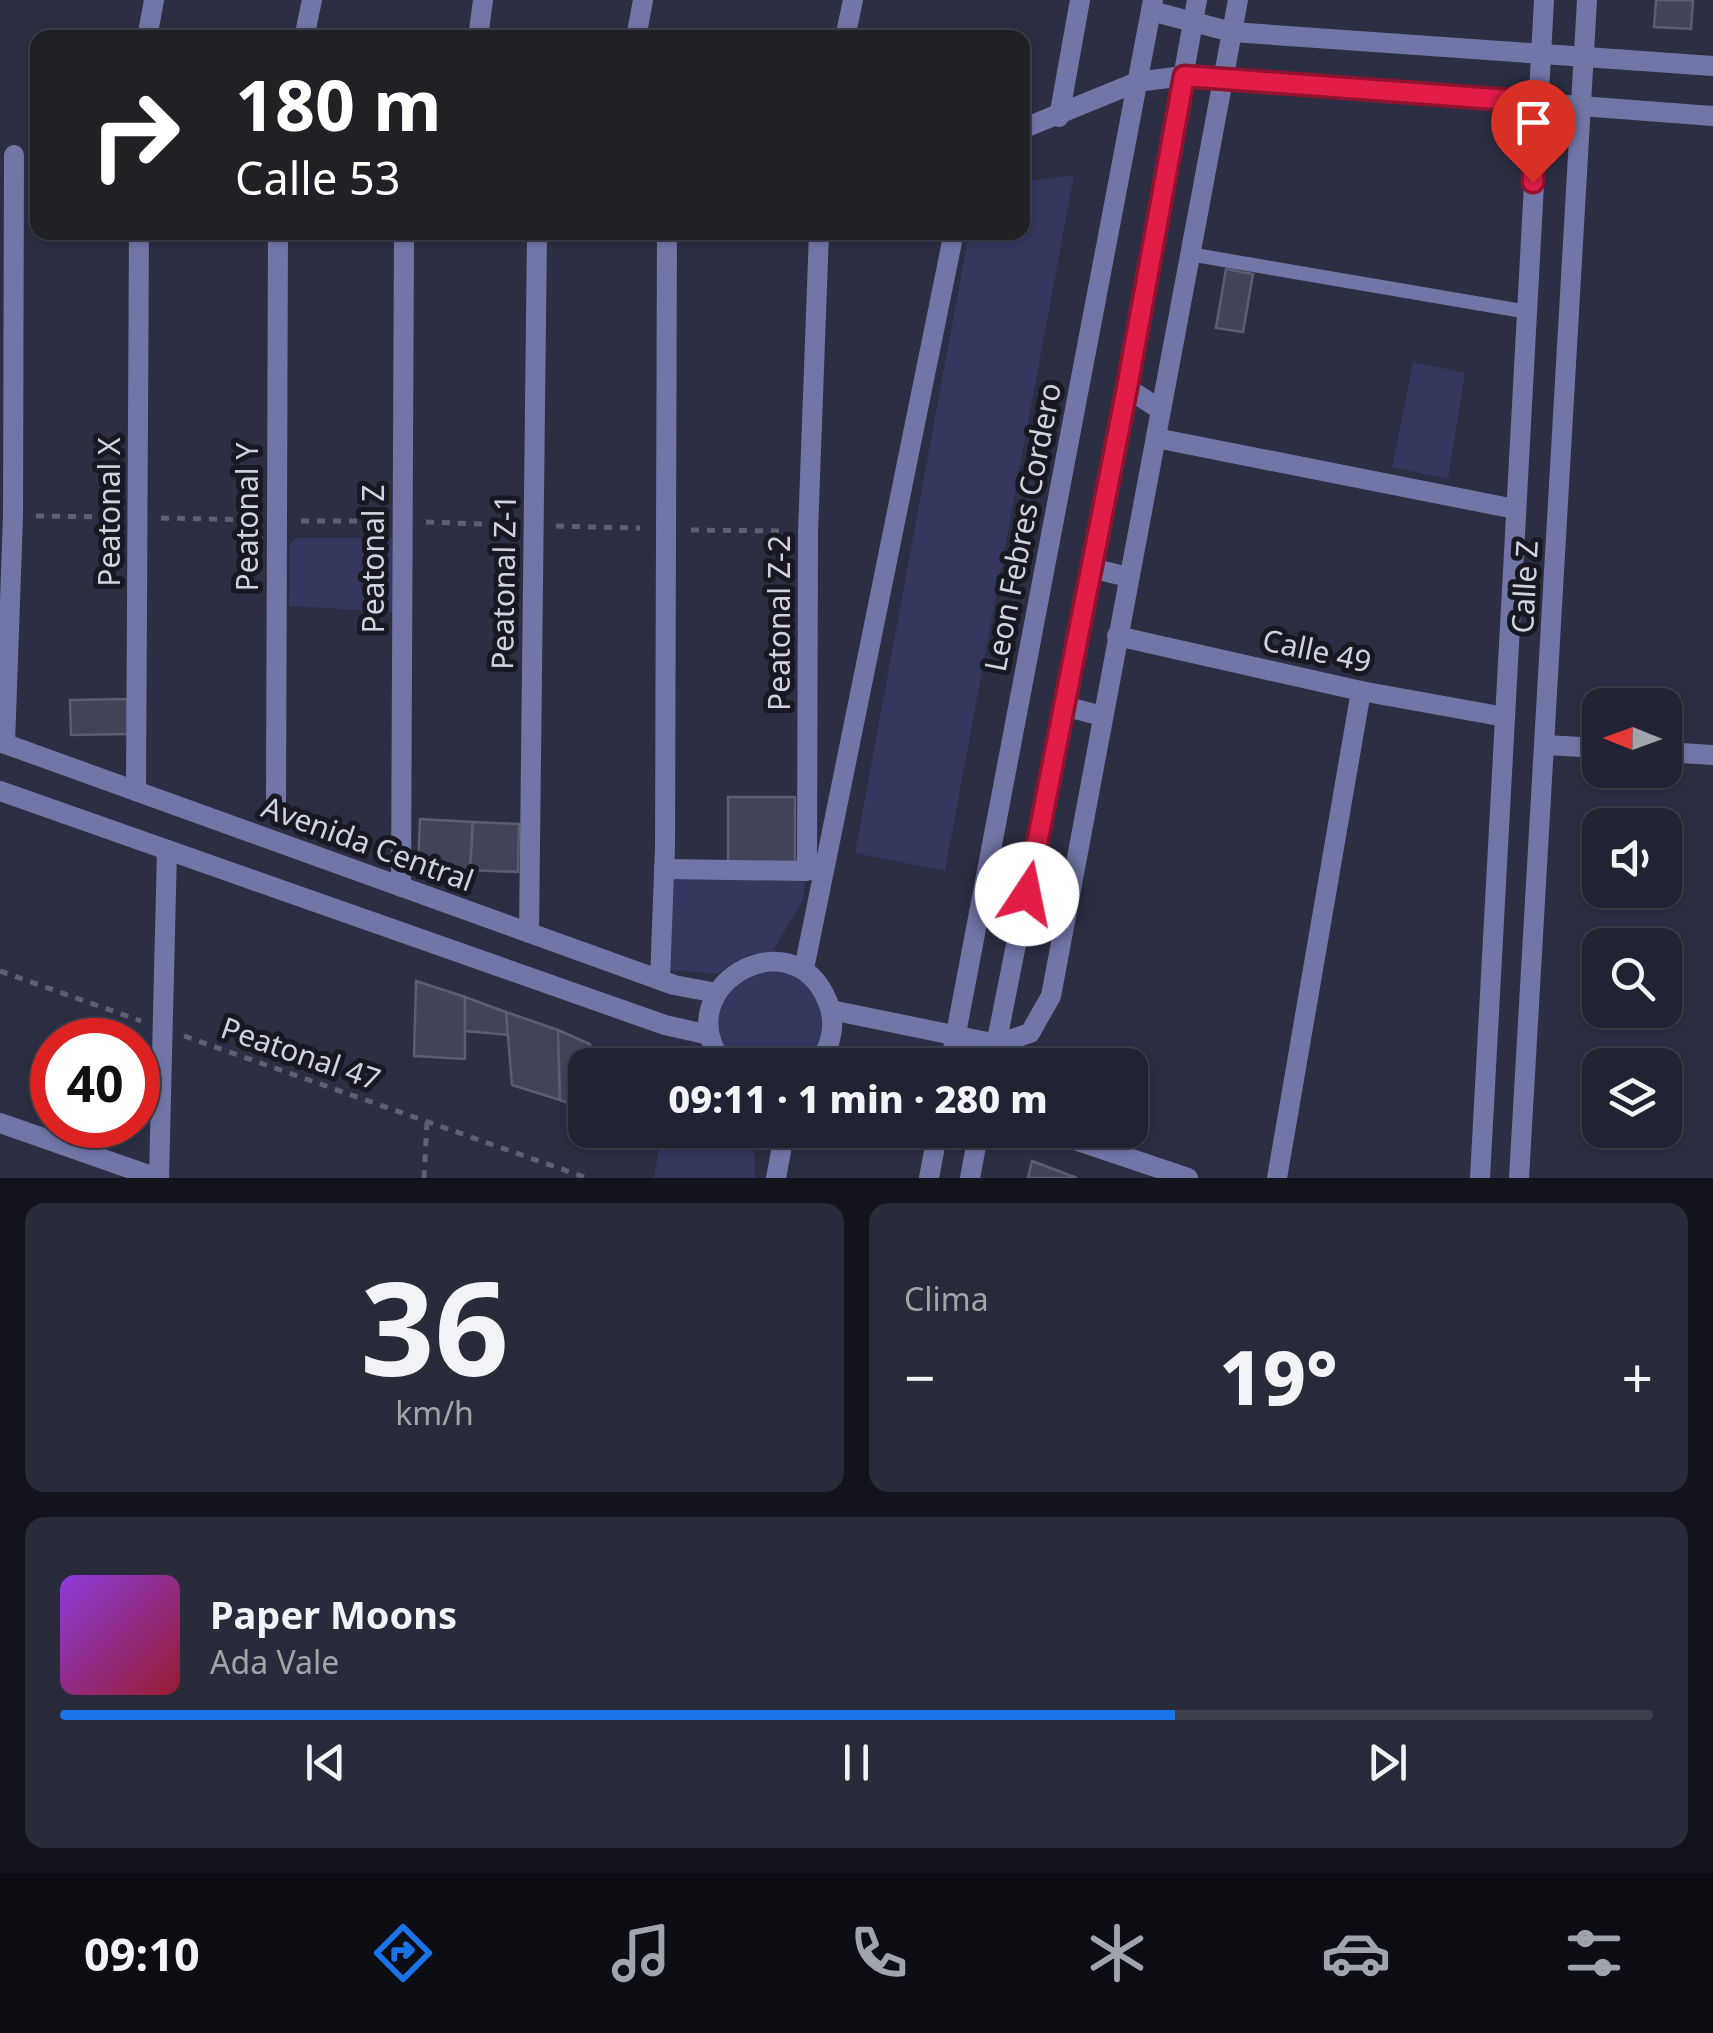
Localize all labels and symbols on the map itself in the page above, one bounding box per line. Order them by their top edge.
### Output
pin [1491,80,1576,183]
street label: Leon Febres Cordero [974,379,1070,675]
street label: Peatonal X [88,437,129,587]
street label: Peatonal Y [226,443,267,591]
street label: Peatonal Z [352,485,393,633]
street label: Peatonal Z-1 [481,494,525,670]
street label: Peatonal Z-2 [758,535,799,711]
street label: Calle Z [1501,539,1547,635]
street label: Calle 49 [1259,618,1375,682]
north arrow [1582,688,1682,788]
street label: Avenida Central [257,786,479,900]
position arrow [975,842,1079,946]
street label: Peatonal 47 [216,1007,386,1099]
speed limit sign: 40 [30,1018,160,1148]

